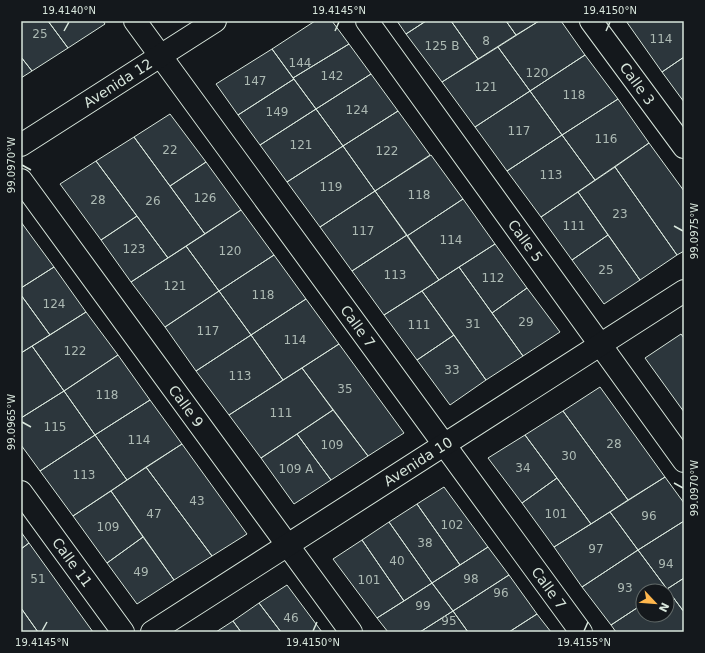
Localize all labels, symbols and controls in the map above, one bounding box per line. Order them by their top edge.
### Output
text: 19.4140°N [42,5,96,16]
text: 19.4145°N [312,5,366,16]
text: 19.4150°N [583,5,637,16]
house number: 25 [32,27,48,41]
house number: 114 [650,32,672,46]
house number: 8 [482,34,490,48]
house number: 125 B [425,39,459,53]
street label: Avenida 12 [81,55,155,111]
house number: 144 [289,56,311,70]
street label: Calle 3 [617,60,658,108]
house number: 120 [526,66,548,80]
house number: 142 [321,69,343,83]
house number: 147 [244,74,266,88]
house number: 121 [475,80,497,94]
house number: 118 [563,88,585,102]
house number: 124 [346,103,368,117]
house number: 149 [266,105,288,119]
house number: 117 [508,124,530,138]
house number: 116 [595,132,617,146]
text: 99.0970°W [6,137,17,193]
house number: 121 [290,138,312,152]
house number: 22 [162,143,178,157]
house number: 122 [376,144,398,158]
house number: 113 [540,168,562,182]
house number: 119 [320,180,342,194]
house number: 118 [408,188,430,202]
house number: 126 [194,191,216,205]
house number: 28 [90,193,106,207]
house number: 26 [145,194,161,208]
text: 99.0975°W [689,203,700,259]
house number: 23 [612,207,628,221]
street label: Calle 5 [505,217,546,265]
house number: 111 [563,219,585,233]
house number: 117 [352,224,374,238]
house number: 114 [440,233,462,247]
house number: 123 [123,242,145,256]
house number: 120 [219,244,241,258]
house number: 25 [598,263,614,277]
house number: 113 [384,268,406,282]
house number: 112 [482,271,504,285]
house number: 121 [164,279,186,293]
house number: 118 [252,288,274,302]
house number: 124 [43,297,65,311]
street label: Calle 7 [337,302,379,350]
house number: 29 [518,315,534,329]
house number: 31 [465,317,481,331]
house number: 111 [408,318,430,332]
house number: 117 [197,324,219,338]
house number: 114 [284,333,306,347]
house number: 122 [64,344,86,358]
house number: 33 [444,363,460,377]
house number: 113 [229,369,251,383]
street label: Calle 9 [165,382,207,430]
house number: 35 [337,382,353,396]
house number: 118 [96,388,118,402]
text: 99.0965°W [6,394,17,450]
house number: 111 [270,406,292,420]
house number: 115 [44,420,66,434]
house number: 114 [128,433,150,447]
street label: Avenida 10 [381,434,455,489]
house number: 28 [606,437,622,451]
house number: 109 [321,438,343,452]
house number: 30 [561,449,577,463]
text: 99.0970°W [689,460,700,516]
house number: 34 [515,461,531,475]
house number: 109 A [279,462,314,476]
house number: 113 [73,468,95,482]
house number: 43 [189,494,205,508]
house number: 47 [146,507,162,521]
house number: 101 [545,507,567,521]
house number: 96 [641,509,657,523]
house number: 102 [441,518,463,532]
house number: 109 [97,520,119,534]
street label: Calle 11 [49,535,96,590]
house number: 38 [417,536,433,550]
house number: 97 [588,542,604,556]
house number: 40 [389,554,405,568]
house number: 94 [658,557,674,571]
street label: Calle 7 [528,564,570,612]
house number: 49 [133,565,149,579]
house number: 51 [30,572,46,586]
house number: 98 [463,572,479,586]
house number: 101 [358,573,380,587]
house number: 93 [617,581,633,595]
north arrow [635,583,675,623]
house number: 96 [493,586,509,600]
house number: 99 [415,599,431,613]
text: N [656,600,671,614]
house number: 46 [283,611,299,625]
house number: 95 [441,614,457,628]
text: 19.4145°N [15,637,69,648]
text: 19.4150°N [286,637,340,648]
text: 19.4155°N [557,637,611,648]

